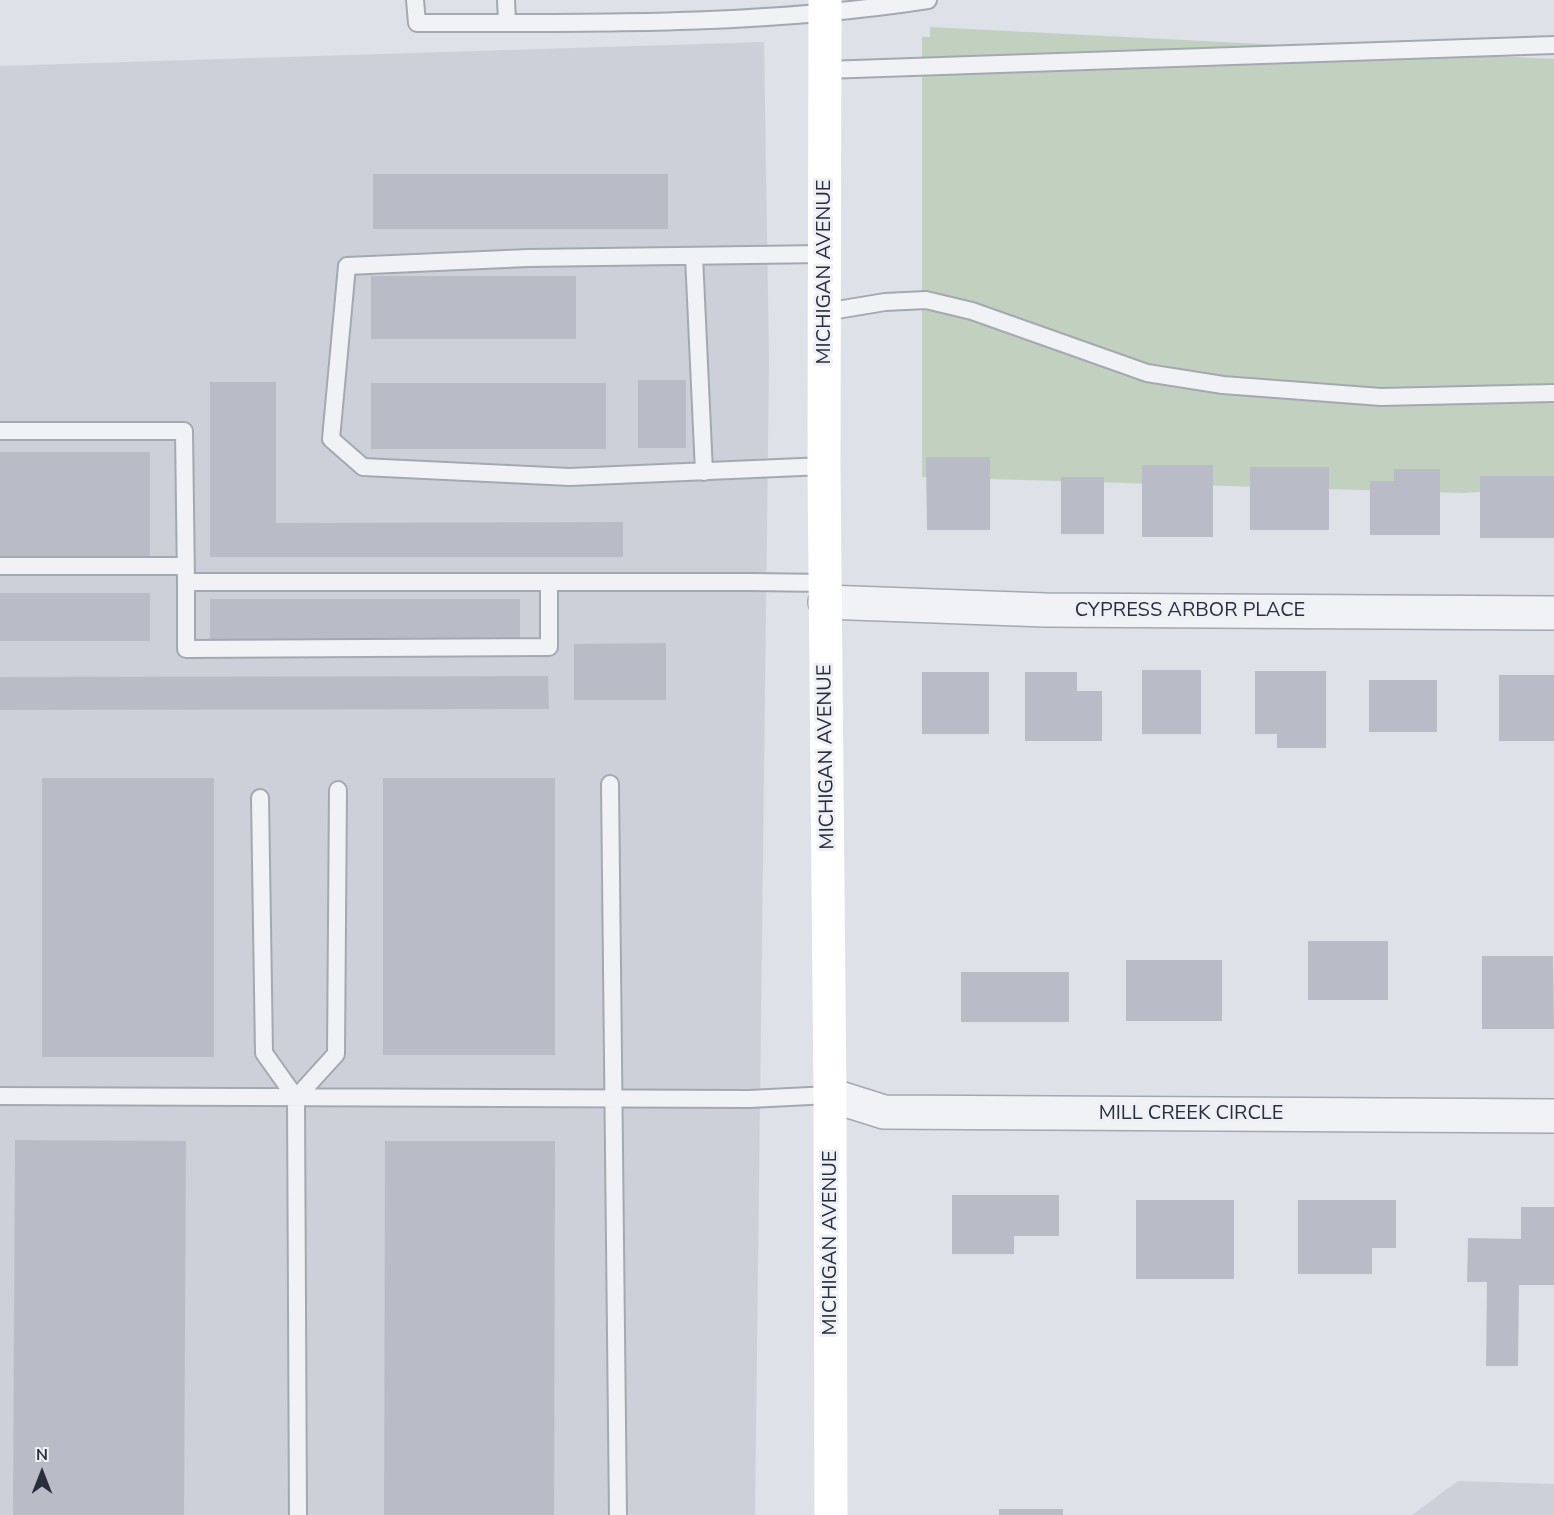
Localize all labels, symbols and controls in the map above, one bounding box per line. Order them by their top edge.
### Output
street label: MICHIGAN AVENUE [813,179,837,365]
street label: CYPRESS ARBOR PLACE [1075,599,1305,623]
street label: MICHIGAN AVENUE [813,664,841,850]
street label: MILL CREEK CIRCLE [1099,1102,1283,1126]
street label: MICHIGAN AVENUE [819,1150,843,1336]
north arrow [12,1443,72,1503]
text: N [36,1444,48,1466]

